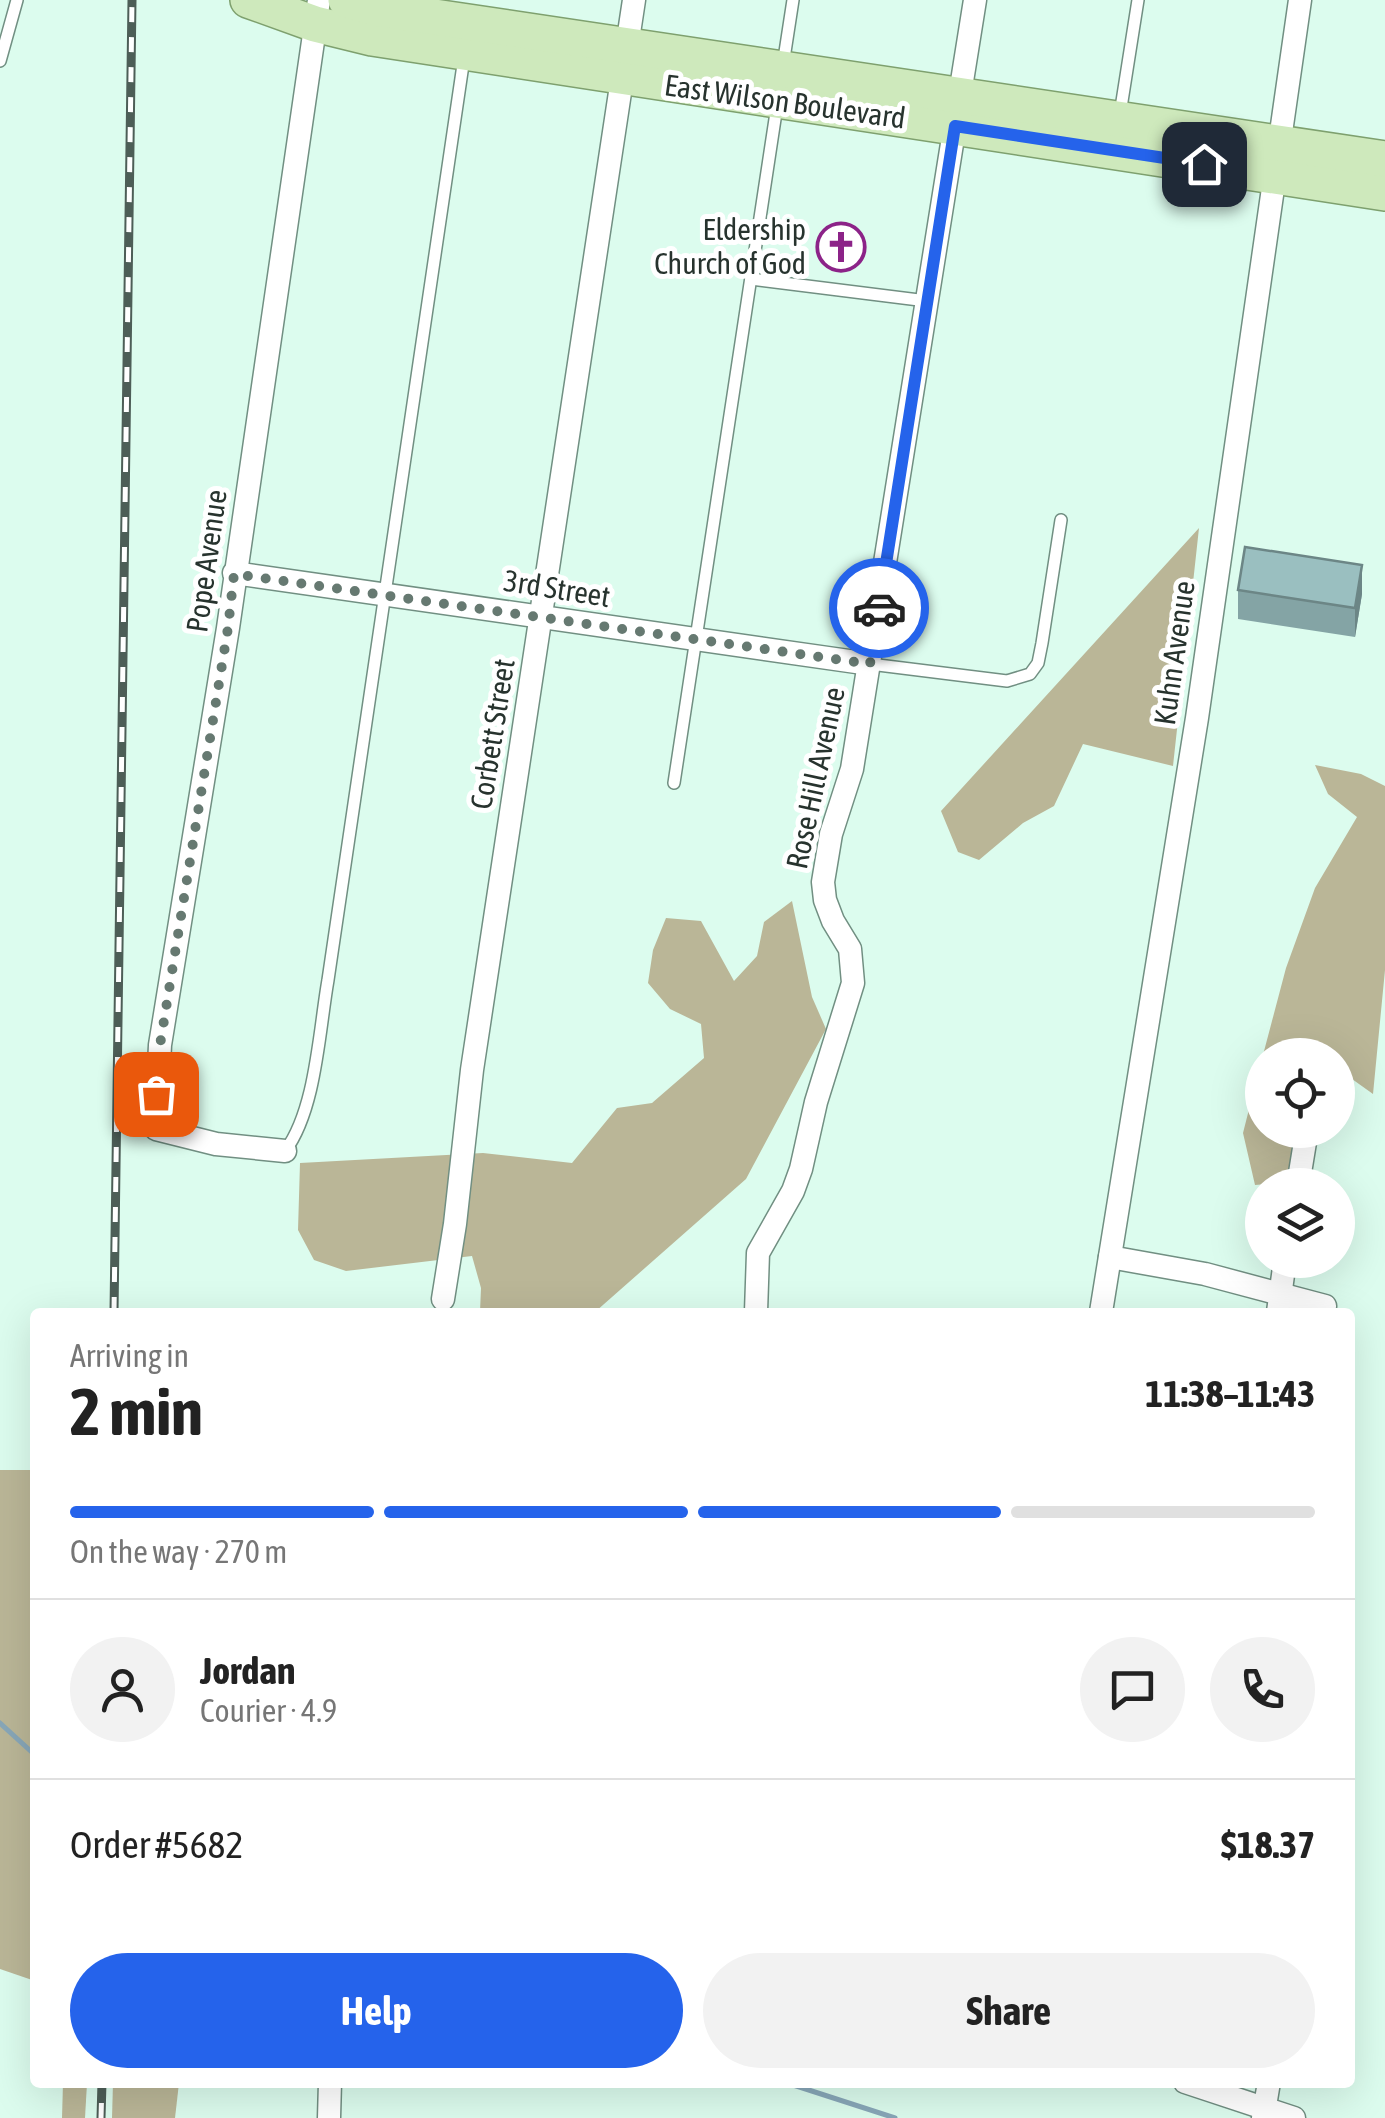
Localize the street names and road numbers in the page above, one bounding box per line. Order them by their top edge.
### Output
street label: East Wilson Boulevard [663,67,908,135]
street label: Pope Avenue [179,487,233,634]
street label: 3rd Street [502,563,613,613]
street label: Kuhn Avenue [1147,579,1201,727]
street label: Corbett Street [463,656,521,811]
street label: Rose Hill Avenue [779,684,851,872]

